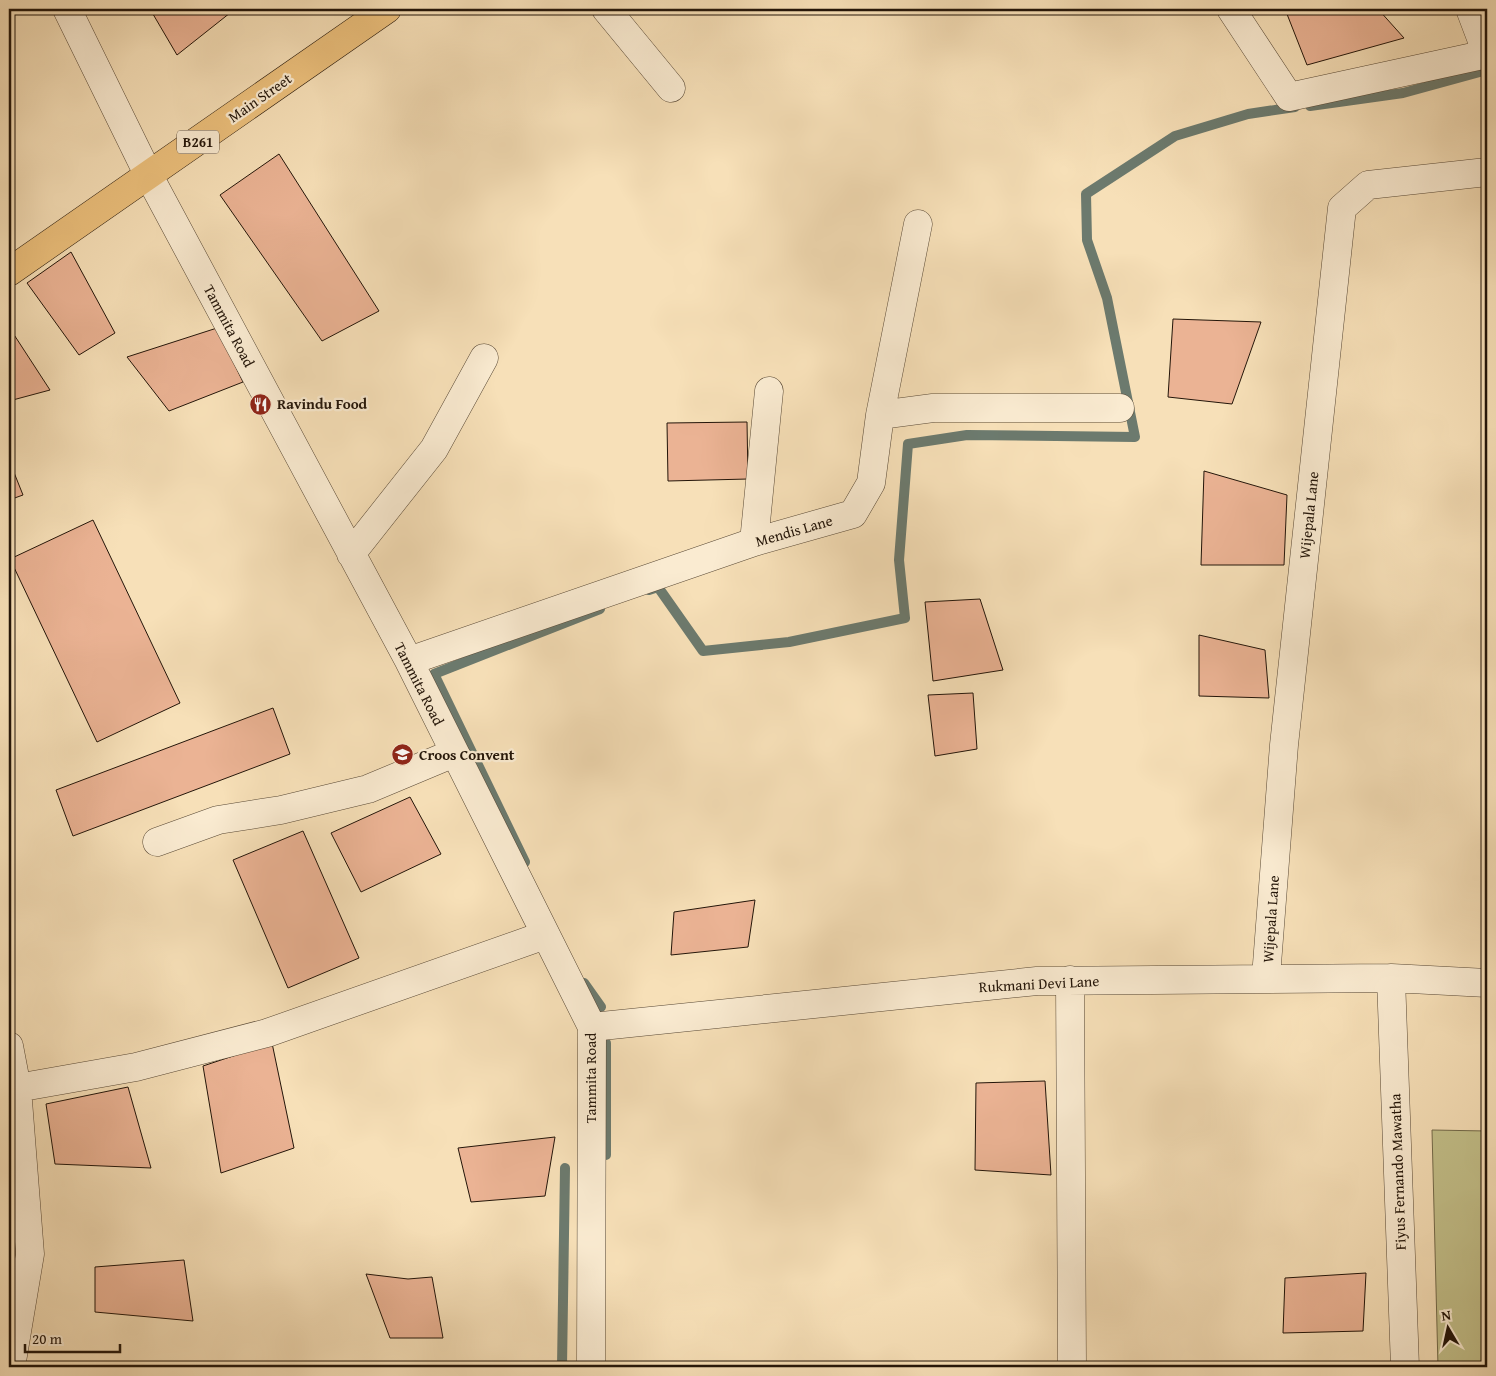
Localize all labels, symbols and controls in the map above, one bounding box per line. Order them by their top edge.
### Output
street label: Main Street [224,68,296,127]
road number: B261 [177,130,219,154]
street label: Tammita Road [199,281,260,371]
restaurant icon: Ravindu Food [249,392,273,416]
place label: Ravindu Food [277,393,368,414]
street label: Wijepala Lane [1293,470,1324,560]
street label: Mendis Lane [753,510,835,552]
street label: Tammita Road [390,639,449,729]
school or university icon: Croos Convent [391,743,415,767]
place label: Croos Convent [419,744,515,765]
street label: Wijepala Lane [1257,874,1284,963]
street label: Rukmani Devi Lane [978,970,1100,997]
street label: Tammita Road [580,1033,601,1123]
street label: Fiyus Fernando Mawatha [1384,1093,1411,1251]
north arrow [1424,1304,1474,1354]
text: N [1440,1304,1453,1326]
scale bar [25,1321,120,1353]
text: 20 m [32,1328,63,1349]

